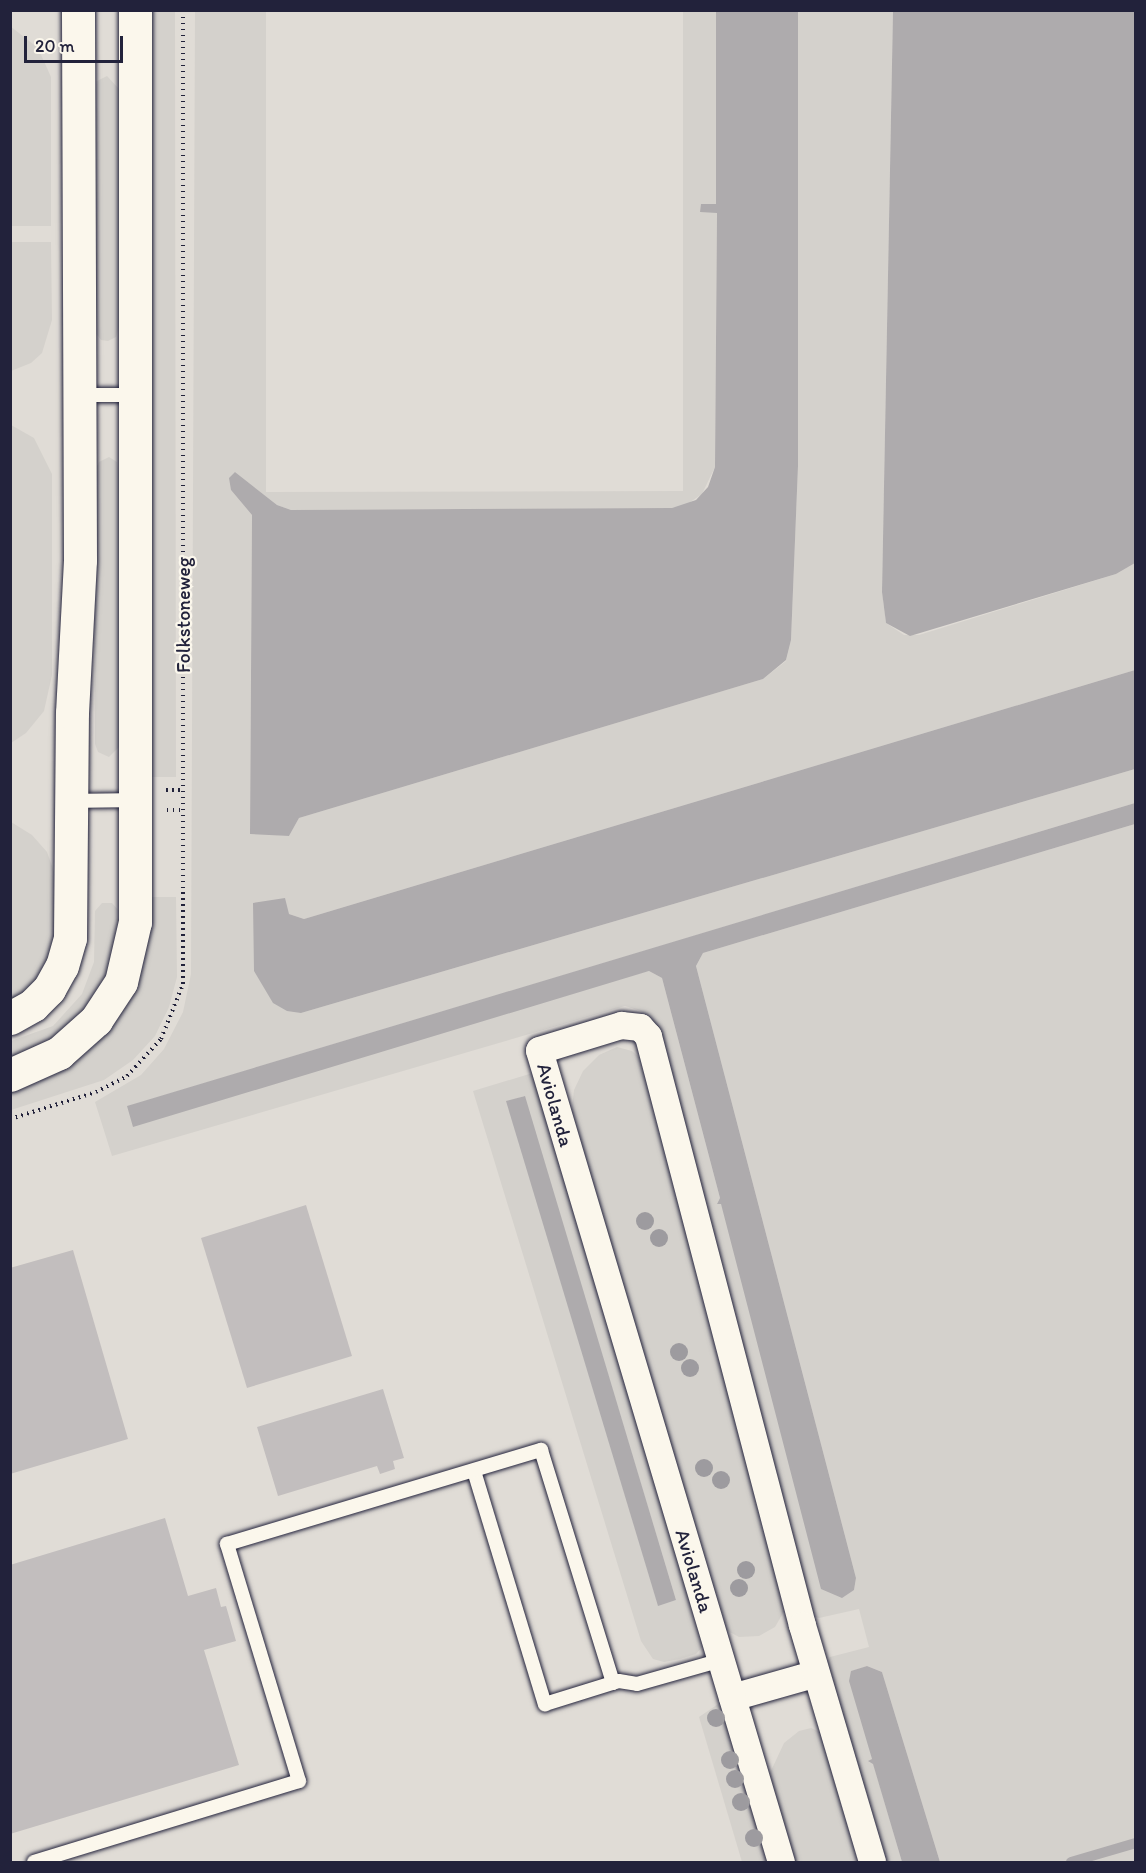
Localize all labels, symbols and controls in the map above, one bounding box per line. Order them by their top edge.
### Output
scale bar [27,24,126,62]
text: 20 m [35,35,75,57]
street label: Folkstoneweg [171,557,195,673]
street label: Aviolanda [532,1060,578,1150]
street label: Aviolanda [670,1526,718,1616]

